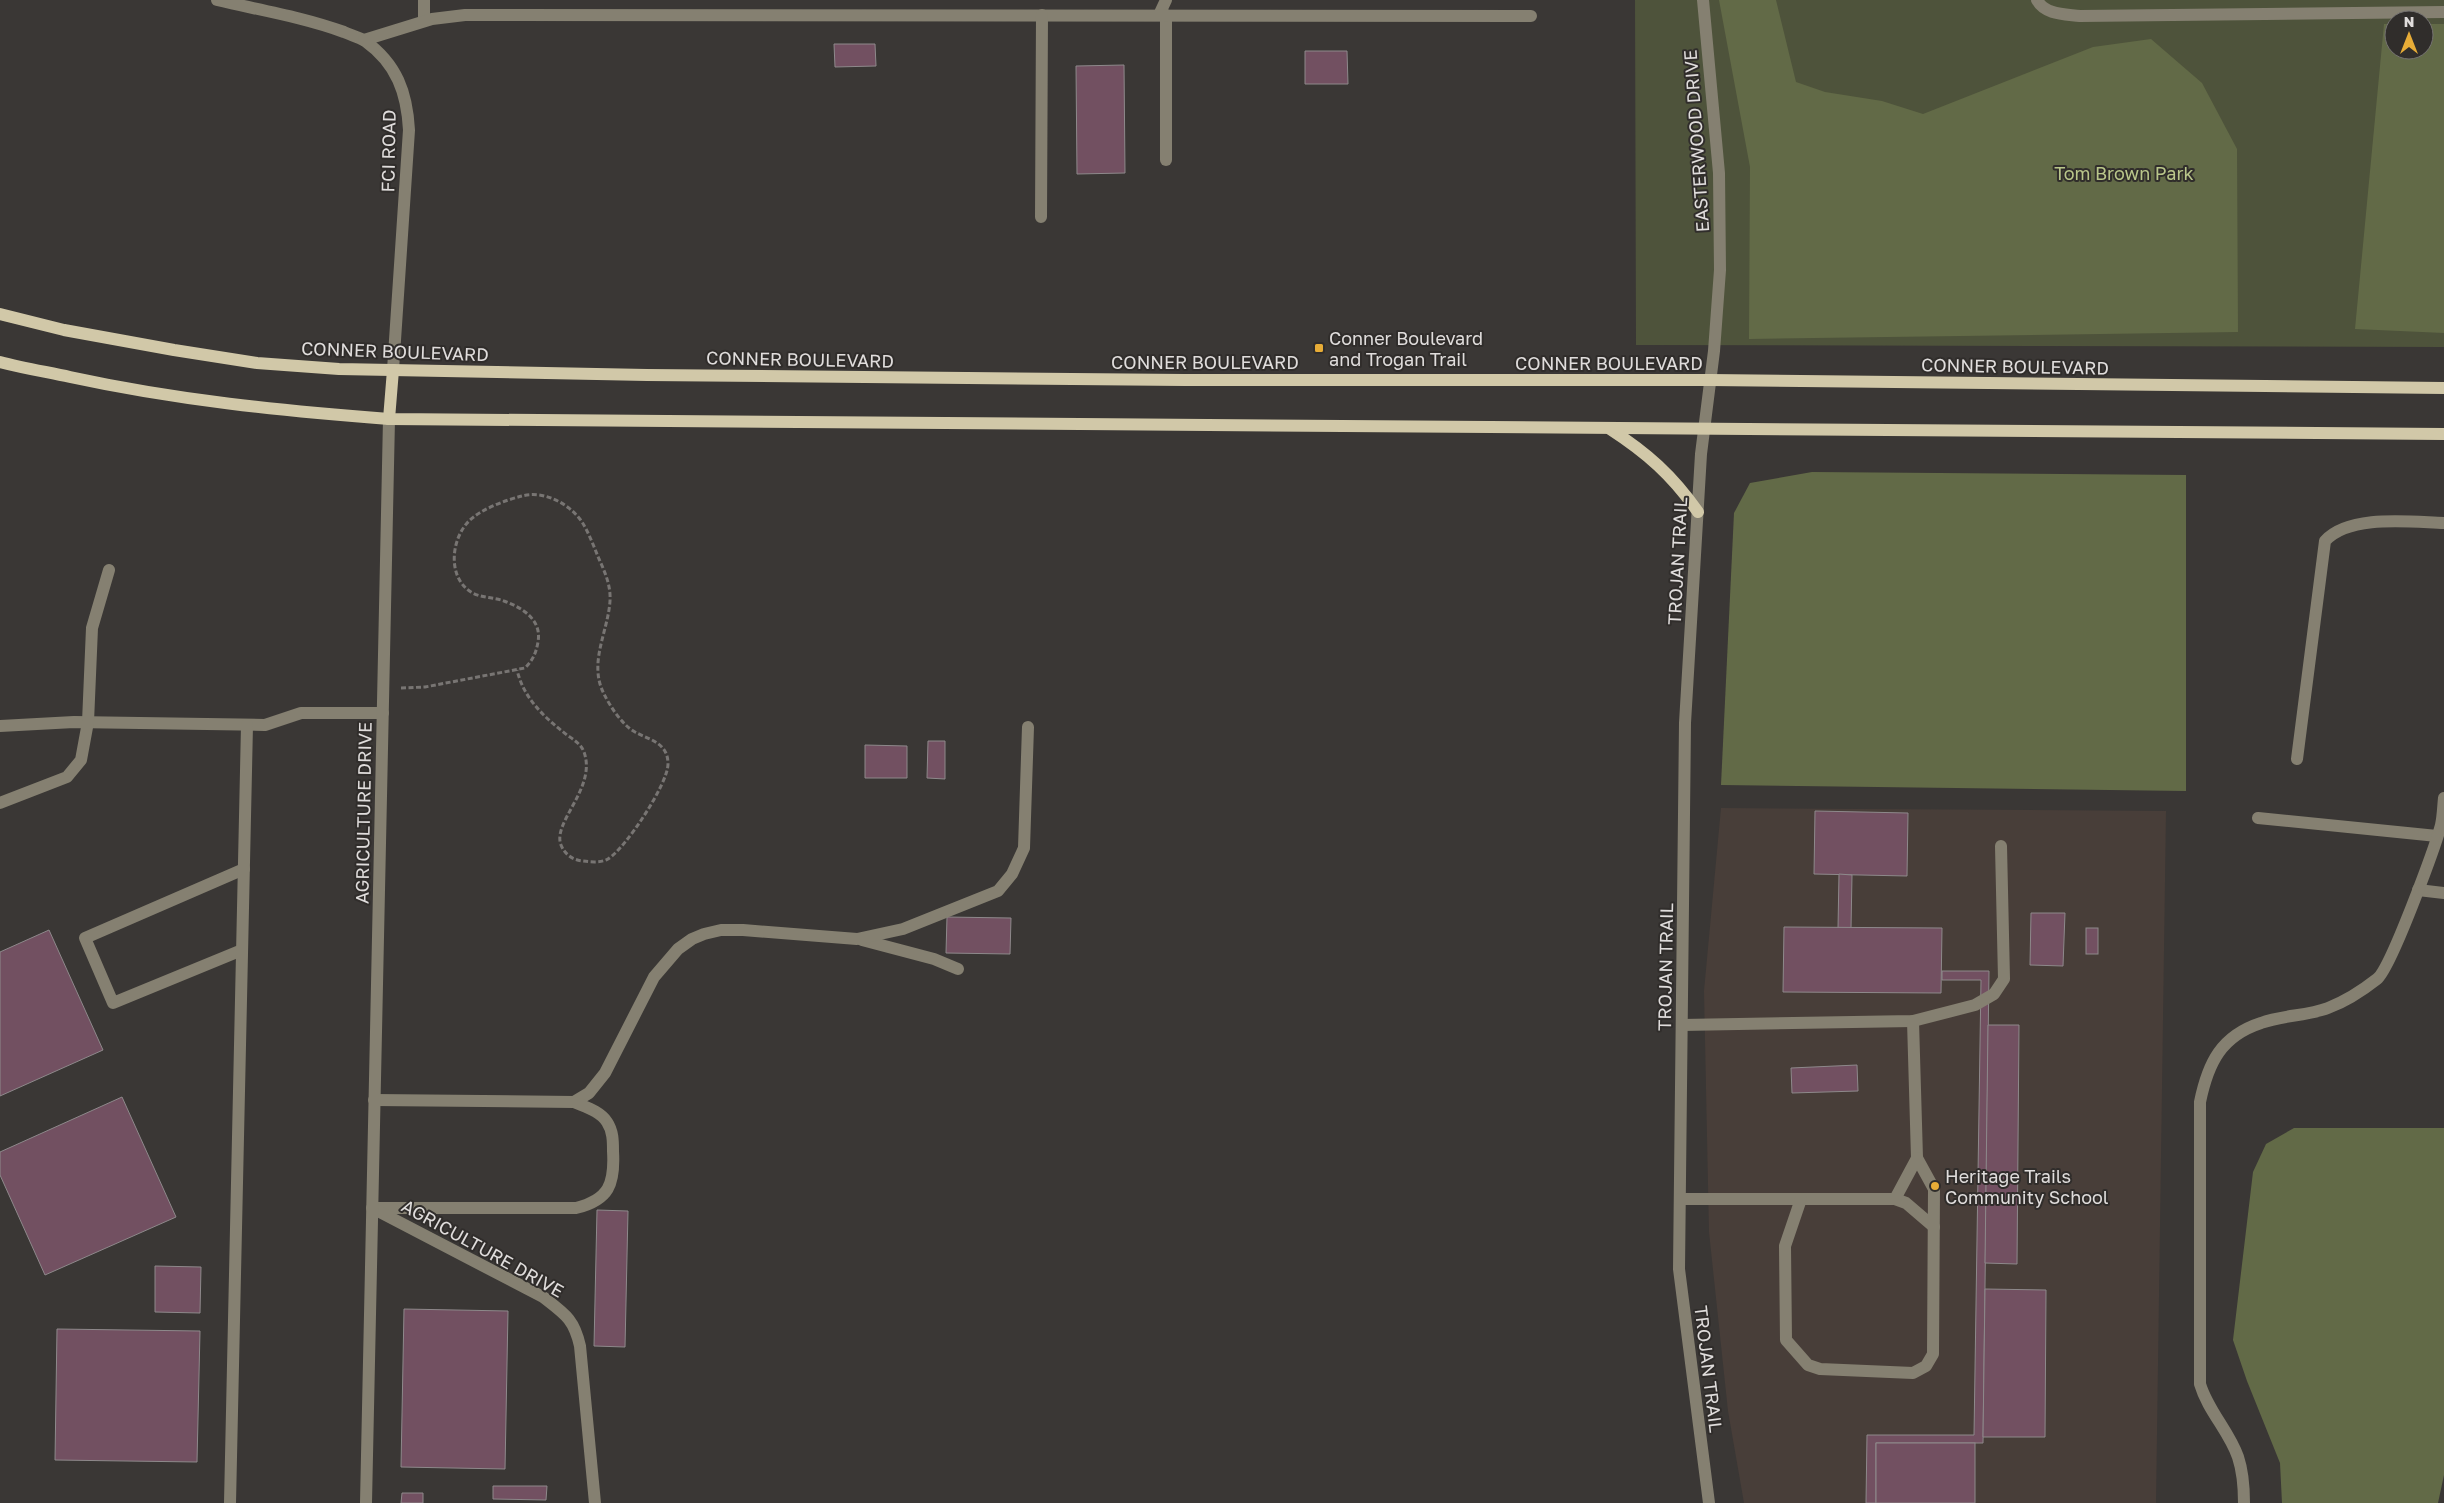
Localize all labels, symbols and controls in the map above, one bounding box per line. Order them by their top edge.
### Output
north arrow [2384,10,2434,60]
text: N [2404,13,2414,30]
street label: EASTERWOOD DRIVE [1679,49,1713,233]
street label: FCI ROAD [376,109,400,193]
park label: Tom Brown Park [2054,162,2194,184]
place label: Conner Boulevard and Trogan Trail [1329,327,1483,370]
street label: CONNER BOULEVARD [301,337,489,365]
marker: Conner Boulevard and Trogan Trail [1313,342,1325,354]
street label: CONNER BOULEVARD [706,346,894,372]
street label: CONNER BOULEVARD [1111,351,1299,373]
street label: CONNER BOULEVARD [1515,352,1703,374]
street label: CONNER BOULEVARD [1921,353,2109,379]
street label: TROJAN TRAIL [1663,497,1691,625]
street label: AGRICULTURE DRIVE [350,722,376,904]
street label: TROJAN TRAIL [1653,903,1677,1031]
place label: Heritage Trails Community School [1945,1165,2109,1208]
marker: Heritage Trails Community School [1929,1180,1941,1192]
street label: AGRICULTURE DRIVE [398,1194,568,1302]
street label: TROJAN TRAIL [1690,1304,1728,1434]

